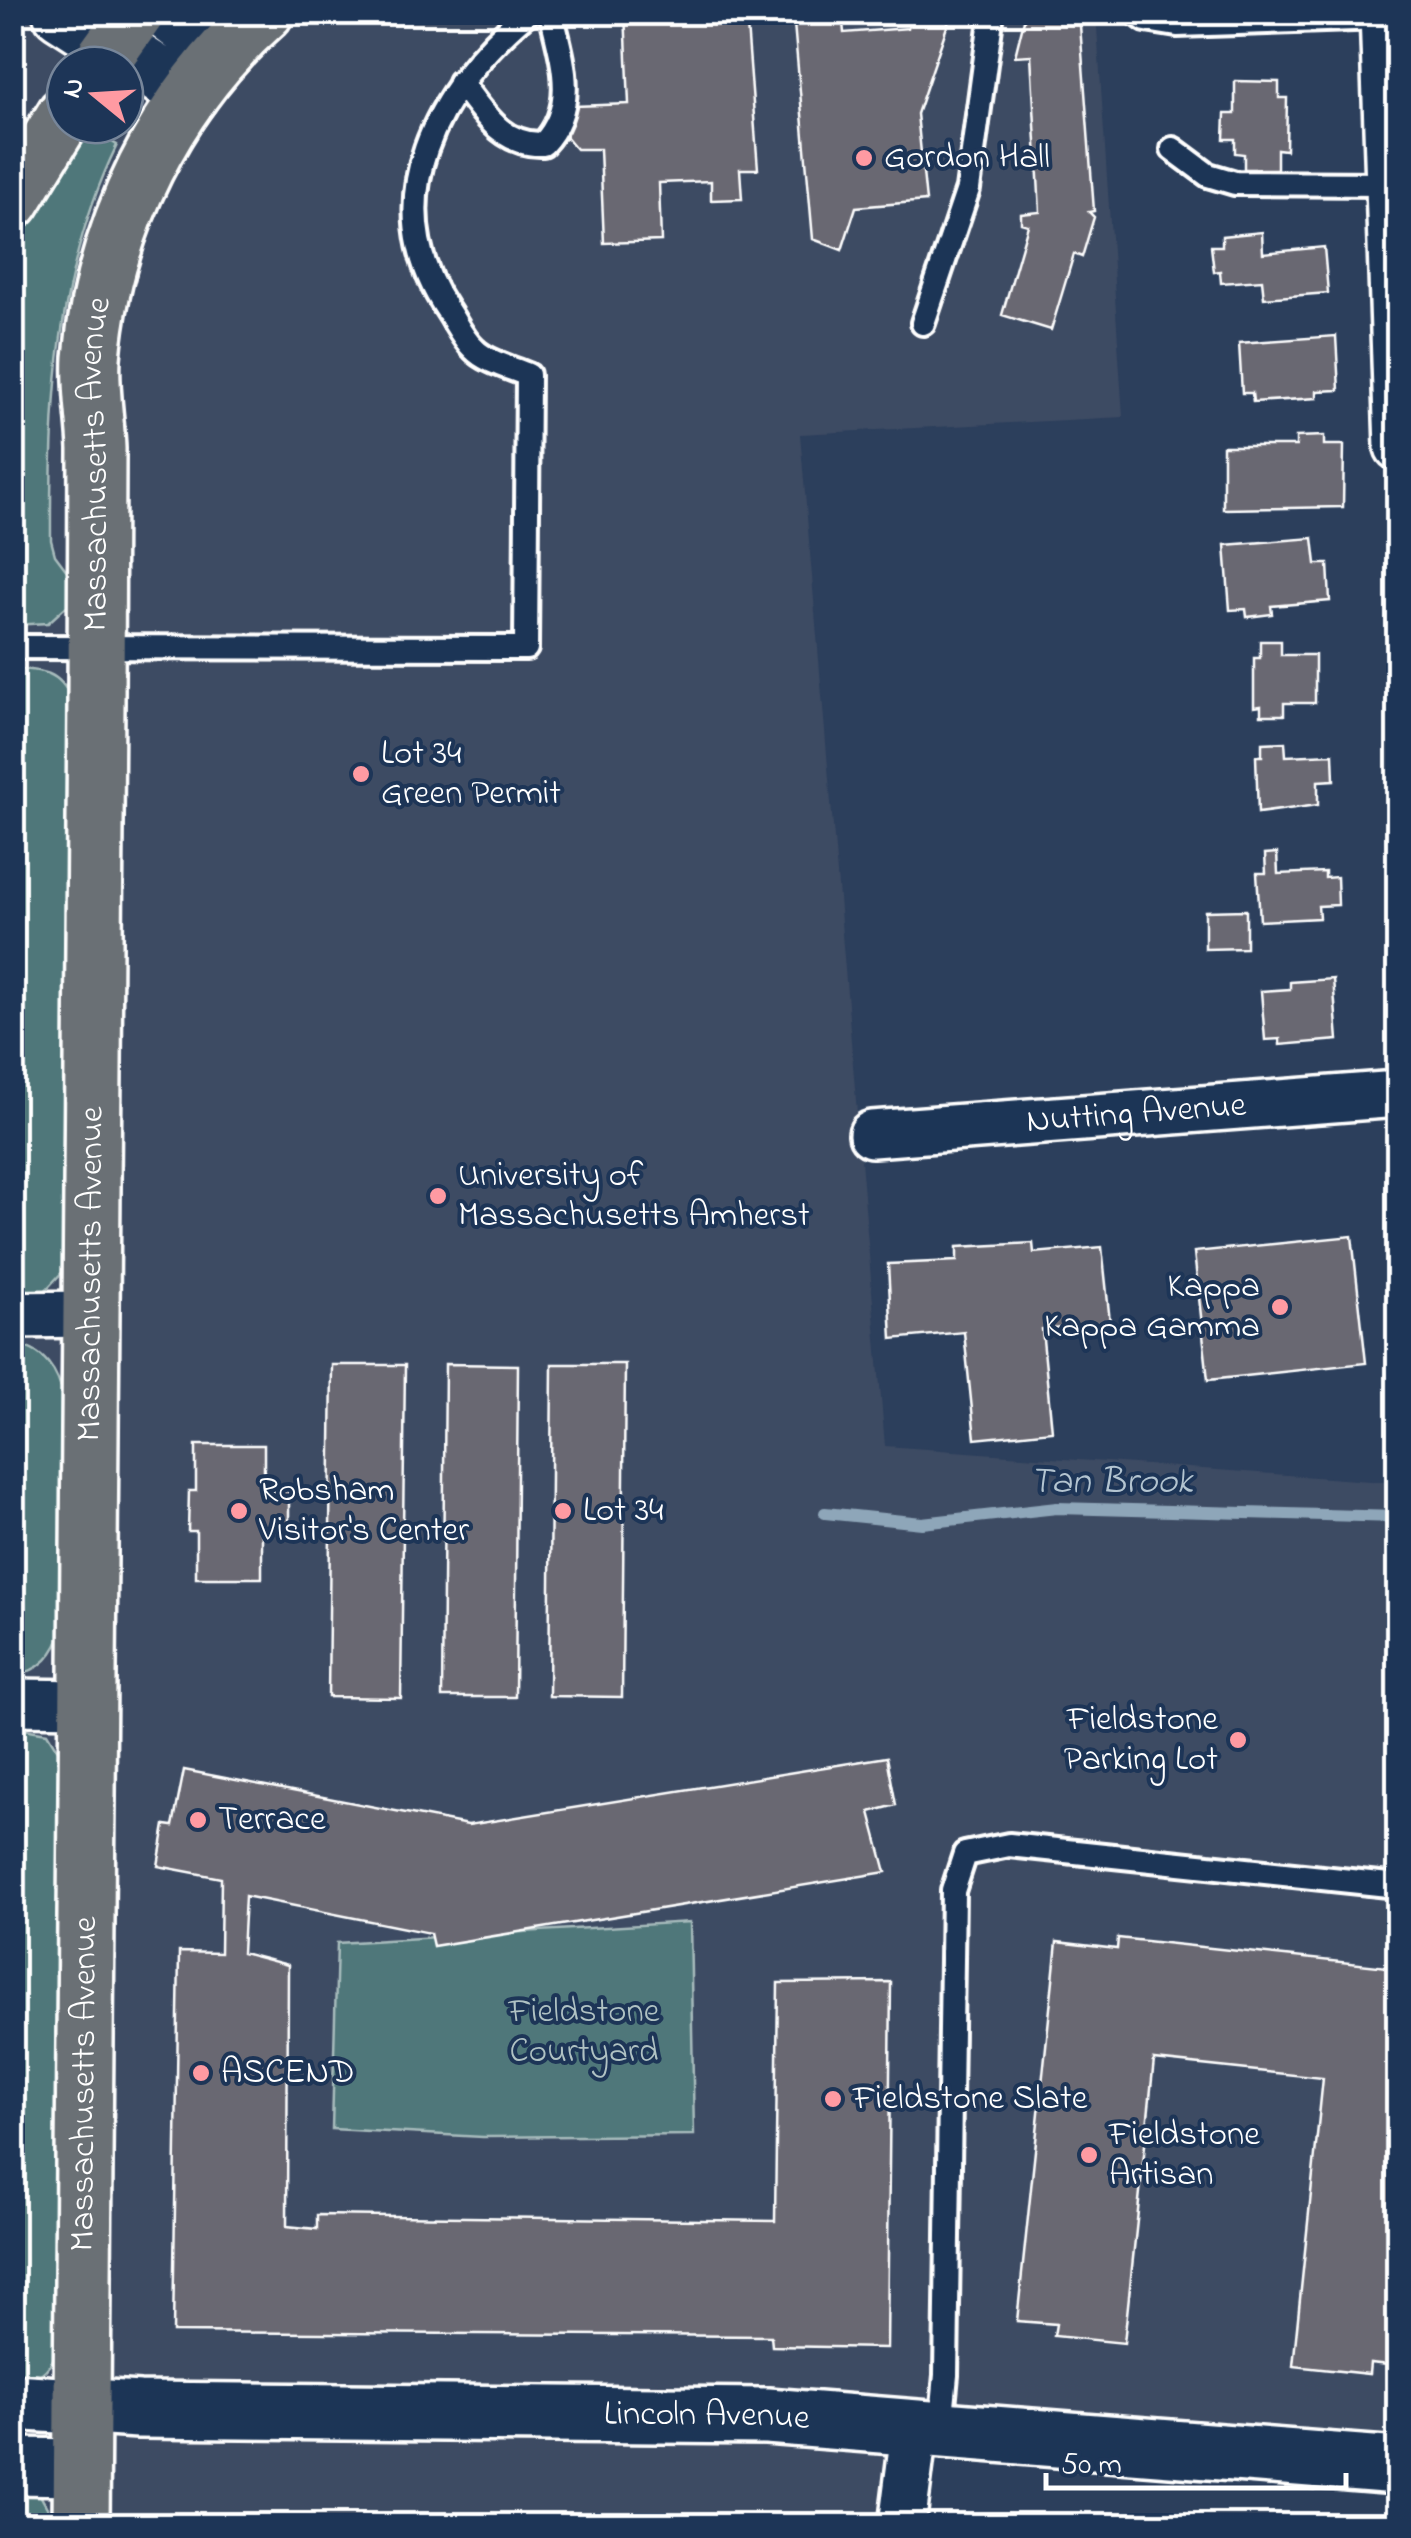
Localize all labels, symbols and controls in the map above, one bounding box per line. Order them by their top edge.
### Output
north arrow [45,45,145,145]
text: N [52,73,97,104]
place label: Gordon Hall [884,133,1050,184]
marker: Gordon Hall [853,147,875,169]
street label: Massachusetts Avenue [66,292,126,632]
place label: Lot 34 Green Permit [381,729,561,820]
marker: Lot 34 Green Permit [350,763,372,785]
street label: Nutting Avenue [1025,1080,1248,1148]
street label: Massachusetts Avenue [64,1106,118,1442]
place label: University of Massachusetts Amherst [458,1151,810,1242]
marker: University of Massachusetts Amherst [427,1185,449,1207]
place label: Kappa Kappa Gamma [1044,1262,1260,1353]
marker: Kappa Kappa Gamma [1269,1296,1291,1318]
water label: Tan Brook [1030,1455,1194,1511]
place label: Robsham Visitor's Center [258,1466,469,1557]
place label: Lot 34 [583,1486,664,1537]
marker: Robsham Visitor's Center [228,1500,250,1522]
marker: Lot 34 [552,1500,574,1522]
place label: Fieldstone Parking Lot [1064,1695,1218,1786]
marker: Fieldstone Parking Lot [1227,1729,1249,1751]
place label: Terrace [218,1795,326,1846]
marker: Terrace [187,1809,209,1831]
street label: Massachusetts Avenue [58,1916,112,2252]
park label: Fieldstone Courtyard [508,1987,660,2078]
place label: ASCEND [221,2048,355,2099]
marker: ASCEND [190,2062,212,2084]
place label: Fieldstone Slate [852,2074,1088,2125]
marker: Fieldstone Slate [822,2088,844,2110]
place label: Fieldstone Artisan [1108,2110,1260,2201]
marker: Fieldstone Artisan [1078,2144,1100,2166]
street label: Lincoln Avenue [604,2389,812,2445]
scale bar [1046,2428,1346,2490]
text: 50 m [1061,2444,1122,2488]

